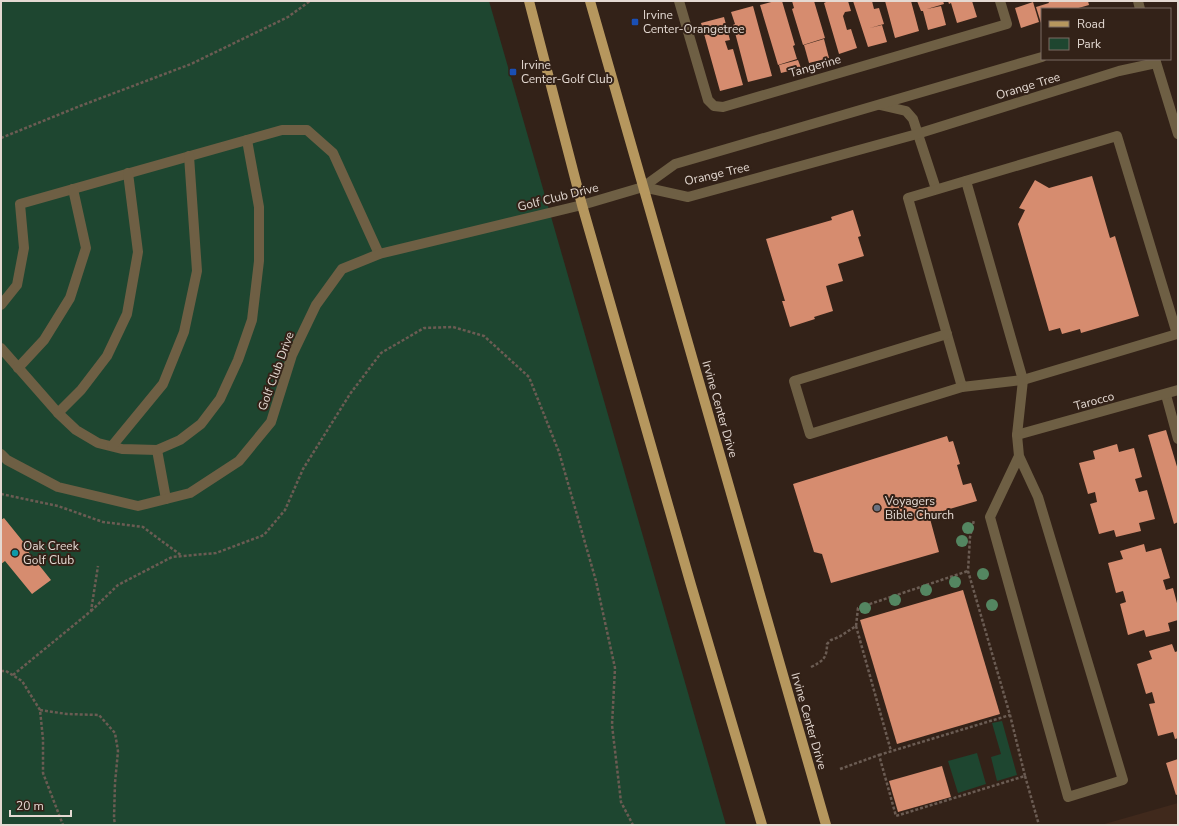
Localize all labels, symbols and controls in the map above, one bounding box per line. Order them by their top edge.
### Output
place label: Irvine Center-Orangetree [643,7,745,37]
legend [1041,8,1171,60]
text: Road [1077,16,1105,32]
marker: Irvine Center-Orangetree [630,17,640,27]
text: Park [1077,36,1102,52]
street label: Tangerine [787,51,843,81]
place label: Irvine Center-Golf Club [521,57,613,87]
marker: Irvine Center-Golf Club [508,67,518,77]
street label: Orange Tree [994,69,1062,103]
street label: Orange Tree [683,159,751,189]
street label: Golf Club Drive [516,179,600,215]
street label: Golf Club Drive [254,329,298,413]
street label: Irvine Center Drive [699,359,741,459]
street label: Tarocco [1072,388,1116,414]
place label: Voyagers Bible Church [884,493,954,523]
marker: Voyagers Bible Church [872,503,882,513]
place label: Oak Creek Golf Club [23,538,80,568]
marker: Oak Creek Golf Club [10,548,20,558]
street label: Irvine Center Drive [788,671,830,771]
scale bar [10,792,71,818]
text: 20 m [16,798,44,814]

